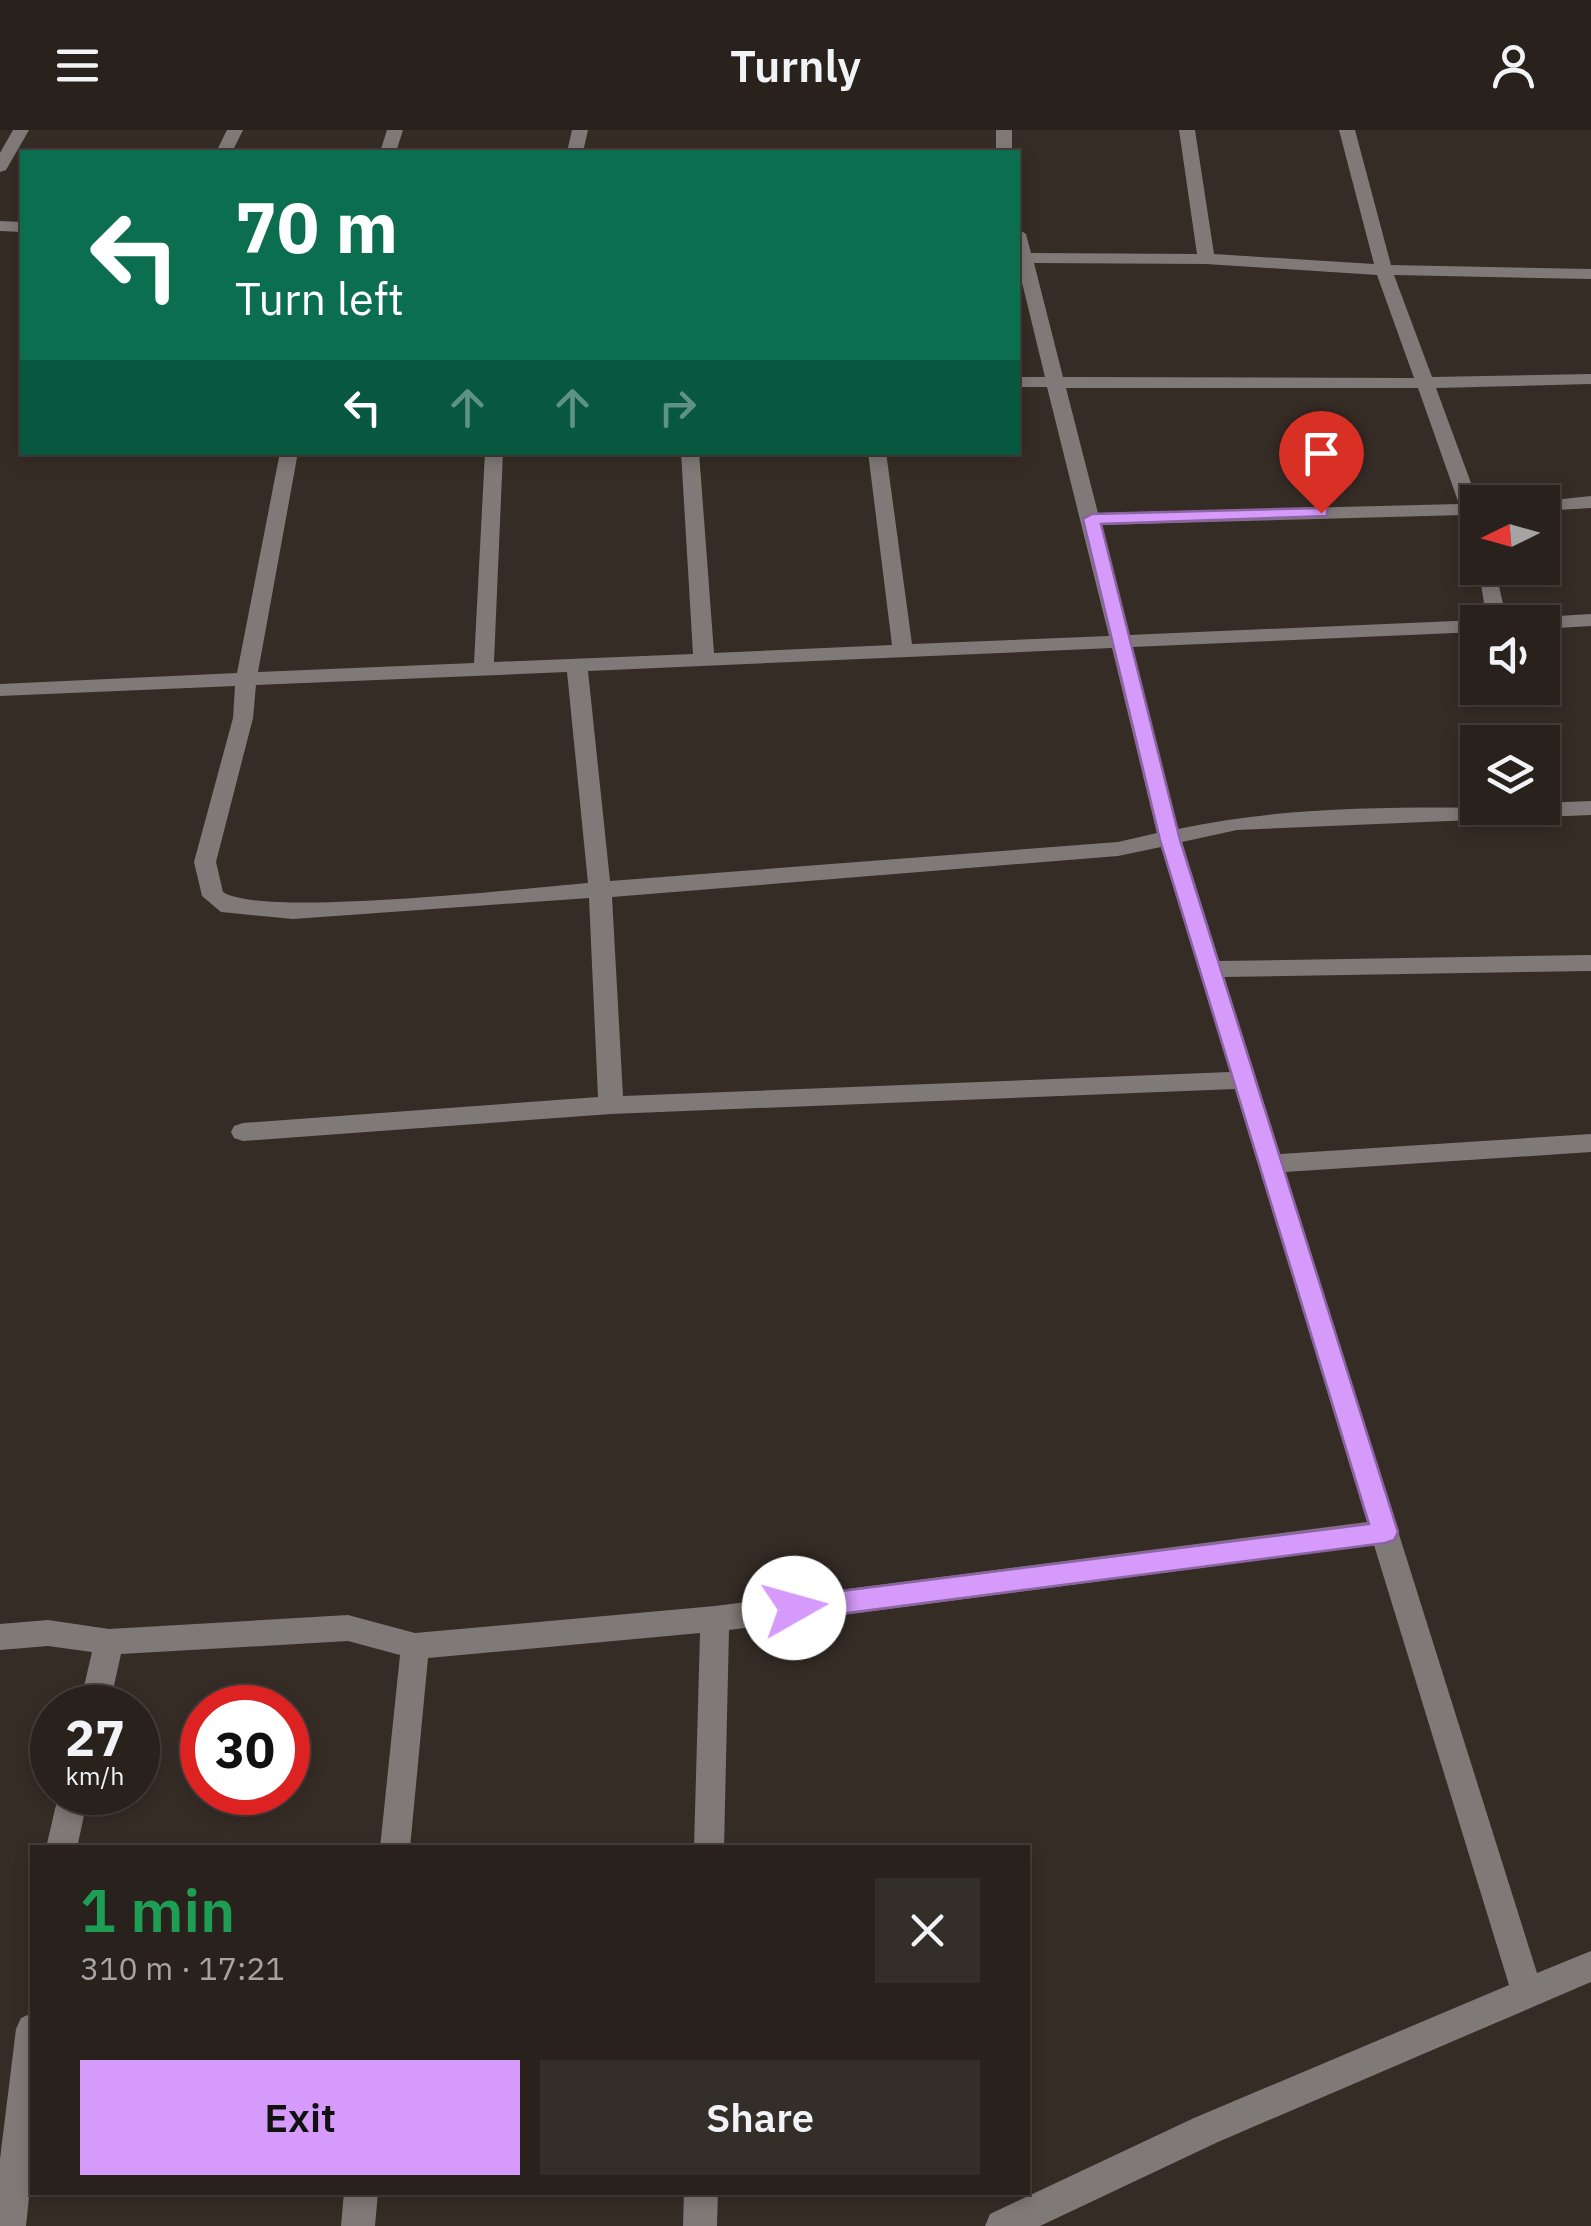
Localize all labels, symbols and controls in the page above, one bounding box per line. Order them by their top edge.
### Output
text: Turnly [730,36,861,94]
icon: menu [50,38,105,93]
icon: person [1486,38,1541,93]
text: 70 m [235,181,398,272]
icon: left [70,190,200,320]
text: Turn left [235,269,404,327]
icon: left [335,380,390,435]
icon: ahead [440,380,495,435]
icon: ahead [545,380,600,435]
icon: right [650,380,705,435]
pin [1279,411,1364,514]
icon: arrive [1294,426,1349,481]
north arrow [1460,485,1560,585]
map controls [1460,485,1560,825]
button: sound [1460,605,1560,705]
button: layers [1460,725,1560,825]
position arrow [742,1556,846,1660]
speed limit sign: 30 [180,1685,310,1815]
text: 27 [65,1705,125,1770]
text: km/h [66,1759,124,1792]
text: 1 min [80,1870,235,1949]
button: close [875,1878,980,1983]
text: 310 m · 17:21 [80,1947,285,1989]
button: Exit [80,2060,520,2175]
button: Share [540,2060,980,2175]

